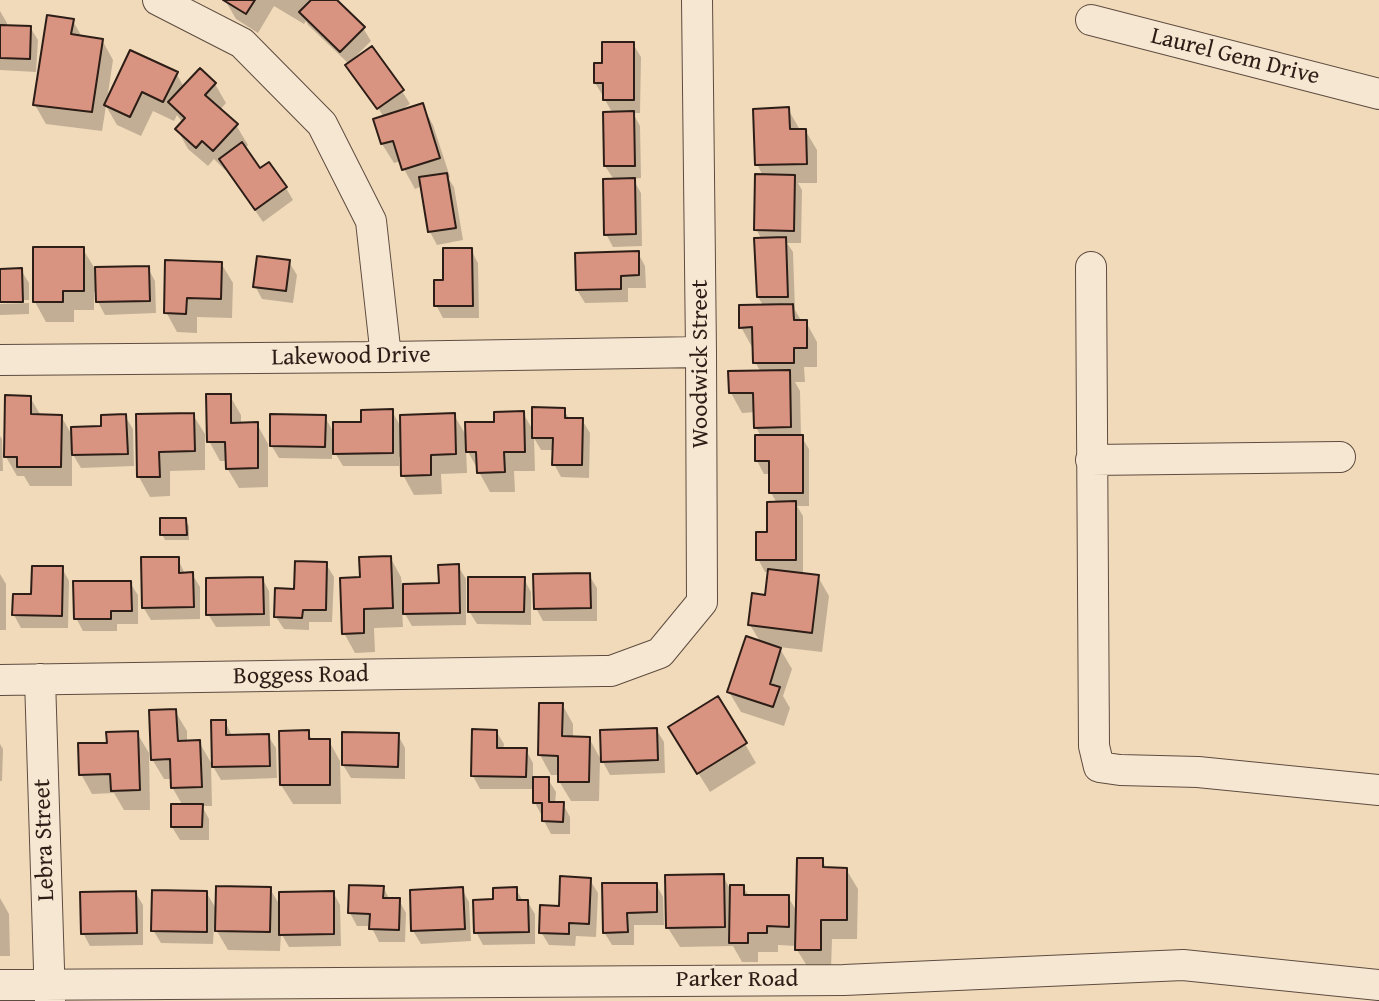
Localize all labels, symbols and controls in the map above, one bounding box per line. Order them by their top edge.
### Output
street label: Laurel Gem Drive [1148,22,1322,92]
street label: Woodwick Street [687,279,715,449]
street label: Lakewood Drive [271,341,431,373]
street label: Boggess Road [233,660,369,692]
street label: Lebra Street [28,778,62,902]
street label: Parker Road [676,966,798,994]

